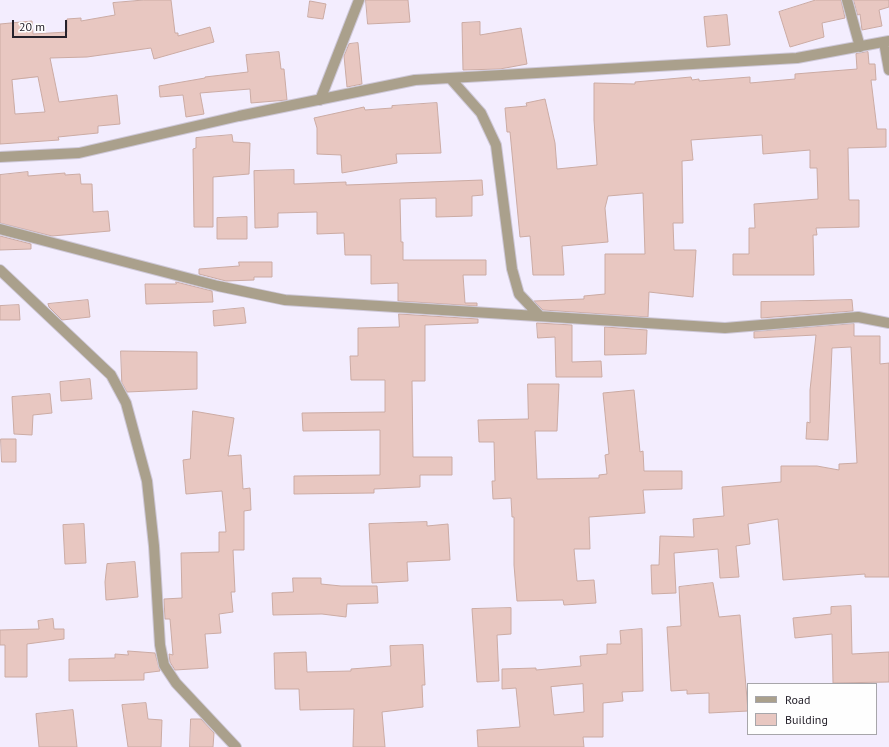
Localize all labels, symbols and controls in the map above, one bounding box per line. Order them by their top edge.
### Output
scale bar [14,12,69,38]
text: 20 m [19,19,45,34]
legend [747,683,877,735]
text: Road [785,692,810,707]
text: Building [785,712,828,727]

